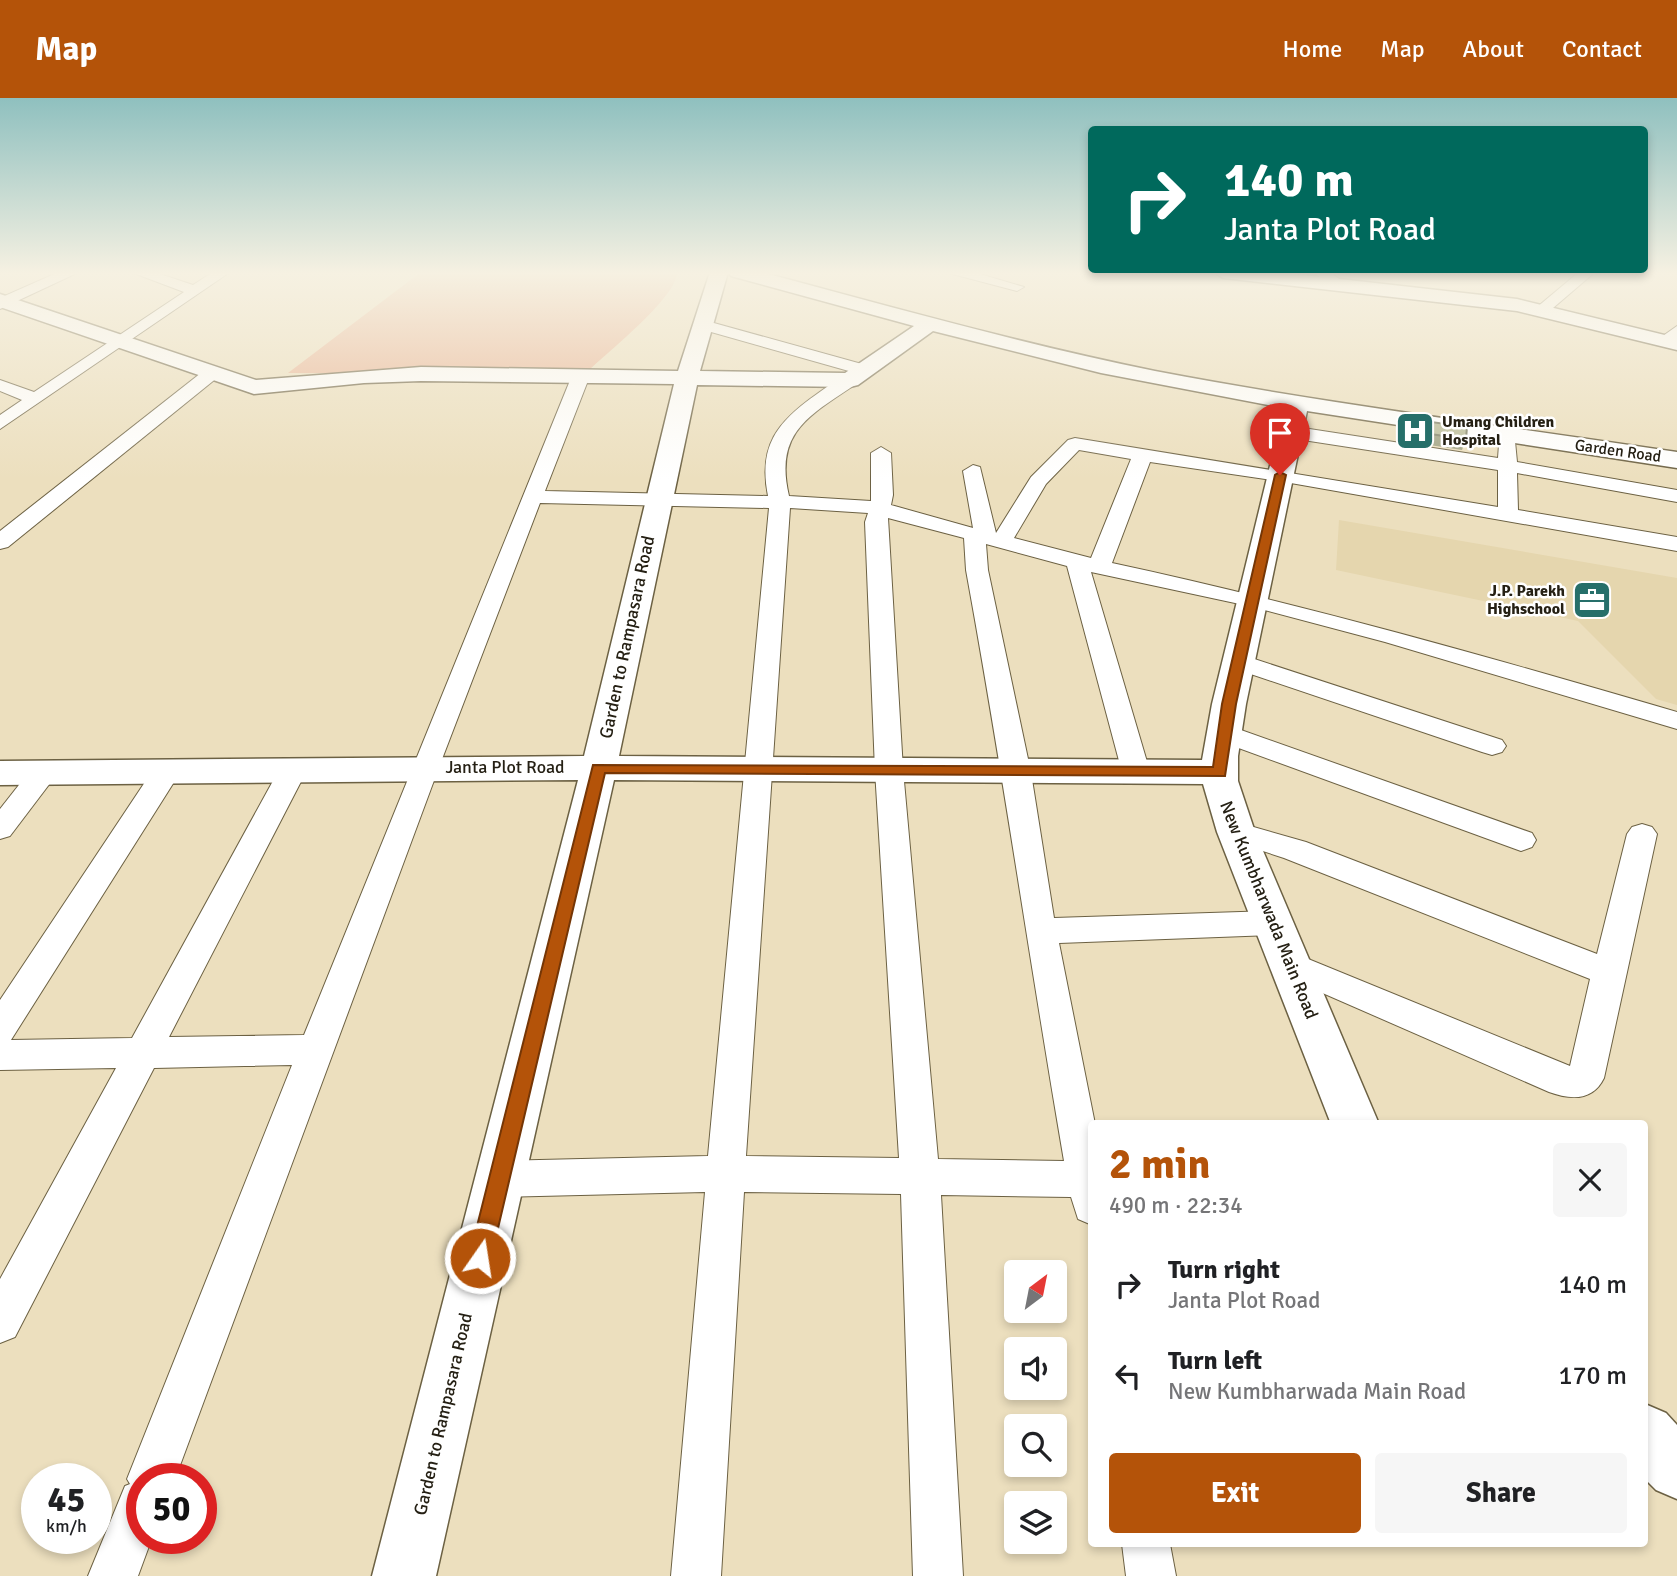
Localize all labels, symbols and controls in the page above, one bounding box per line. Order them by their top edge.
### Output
text: Map [35,29,97,70]
text: Home [1282,34,1342,64]
text: Map [1380,34,1425,64]
text: About [1463,34,1524,64]
text: Contact [1562,34,1642,64]
text: 140 m [1224,150,1354,210]
icon: right [1109,154,1200,245]
text: Janta Plot Road [1224,210,1436,249]
pin [1250,403,1310,475]
hospital icon: Umang Children Hospital [1394,410,1436,452]
place label: Umang Children Hospital [1442,412,1555,450]
icon: arrive [1261,414,1299,452]
street label: Garden Road [1573,435,1663,467]
street label: Garden to Rampasara Road [595,534,659,740]
office icon: J.P. Parekh Highschool [1571,579,1613,621]
place label: J.P. Parekh Highschool [1487,581,1565,619]
street label: Janta Plot Road [445,756,565,778]
street label: New Kumbharwada Main Road [1215,798,1323,1022]
text: 2 min [1109,1139,1210,1190]
button: close [1553,1143,1627,1217]
text: 490 m · 22:34 [1109,1191,1243,1220]
position arrow [443,1221,517,1295]
text: Turn right [1168,1254,1280,1286]
north arrow [1004,1260,1068,1323]
map controls [1004,1260,1067,1554]
icon: right [1109,1266,1147,1304]
text: 140 m [1558,1269,1627,1301]
text: Janta Plot Road [1168,1286,1320,1315]
street label: Garden to Rampasara Road [409,1311,477,1517]
button: sound [1004,1337,1067,1400]
text: Turn left [1168,1345,1262,1377]
icon: left [1109,1357,1147,1395]
text: 170 m [1558,1360,1627,1392]
text: New Kumbharwada Main Road [1168,1377,1466,1406]
button: search [1004,1414,1067,1477]
button: Exit [1109,1453,1361,1533]
button: Share [1375,1453,1627,1533]
speed limit sign: 50 [126,1463,217,1554]
text: 45 [48,1478,85,1521]
button: layers [1004,1491,1067,1554]
text: km/h [46,1515,87,1537]

